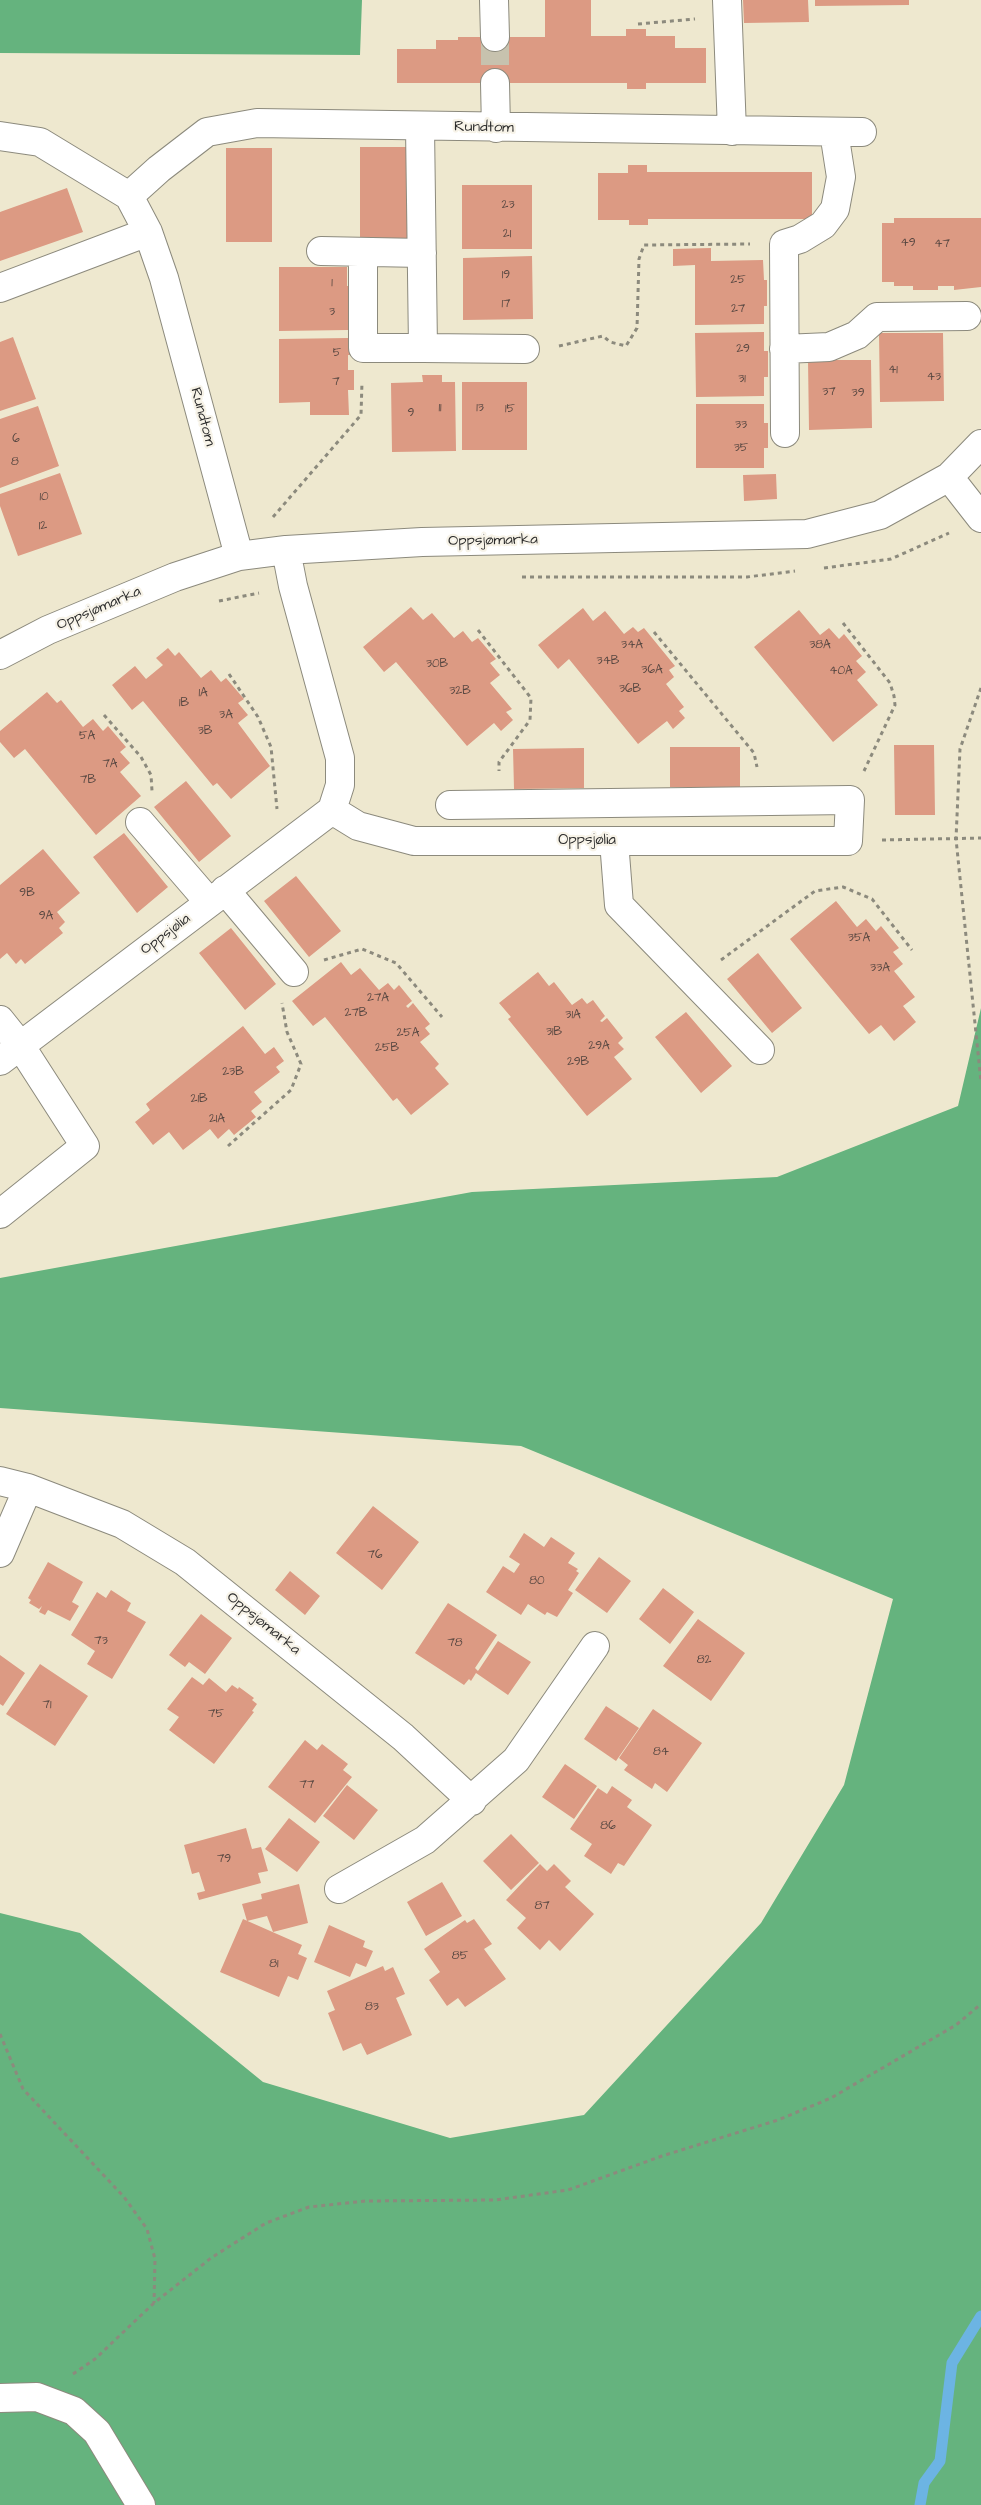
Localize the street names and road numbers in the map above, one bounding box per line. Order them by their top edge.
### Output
street label: Rundtom [454,118,514,138]
street label: Rundtom [186,386,218,448]
street label: Oppsjømarka [448,531,538,551]
street label: Oppsjømarka [54,583,144,635]
street label: Oppsjølia [558,832,616,850]
street label: Oppsjølia [138,910,194,960]
street label: Oppsjømarka [222,1589,304,1659]

